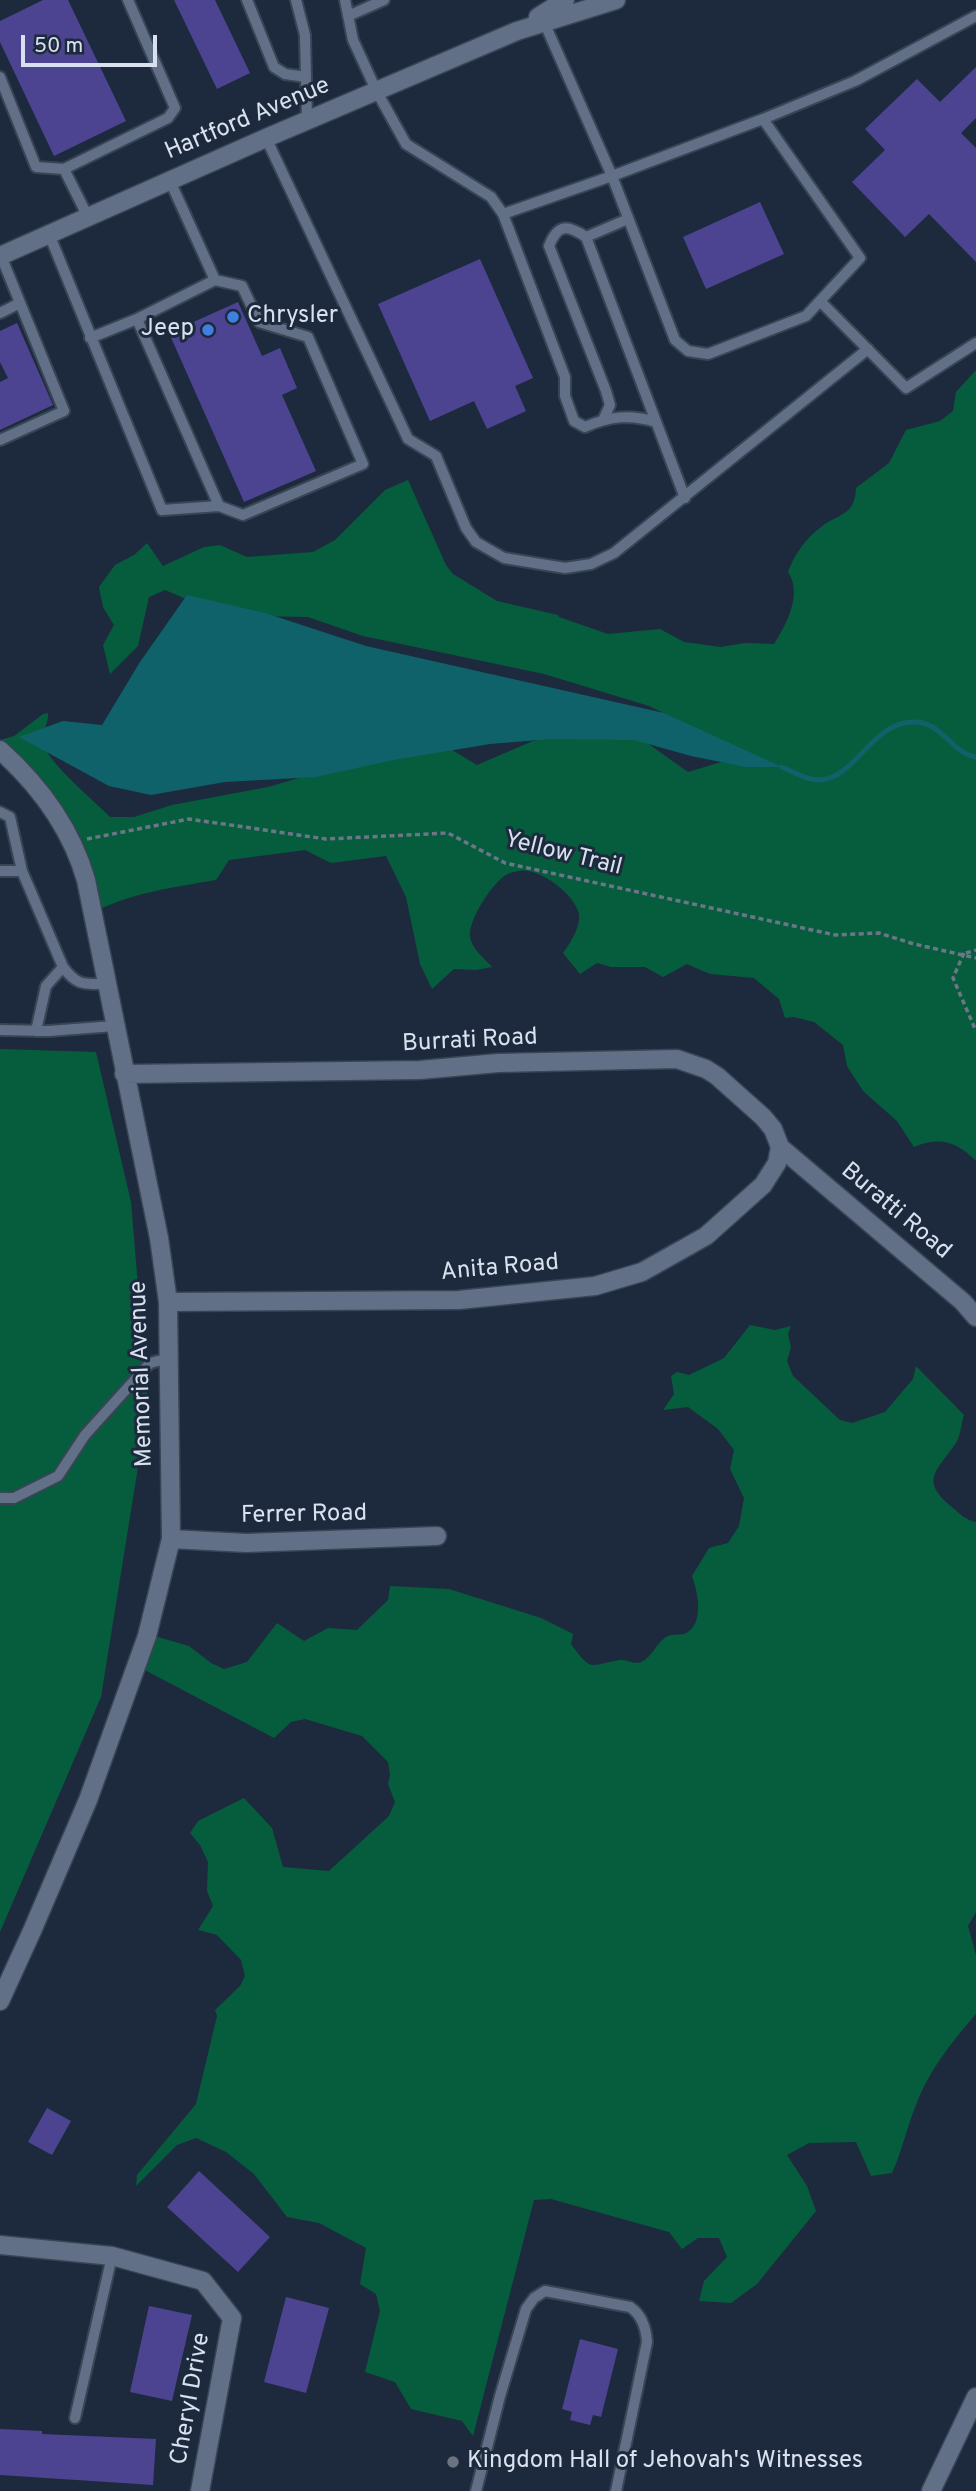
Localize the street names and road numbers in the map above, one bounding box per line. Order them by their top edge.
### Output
street label: Hartford Avenue [161,72,335,168]
street label: Yellow Trail [501,826,625,884]
street label: Burrati Road [402,1024,538,1060]
street label: Buratti Road [834,1158,956,1266]
street label: Anita Road [440,1249,560,1289]
street label: Memorial Avenue [125,1280,161,1468]
street label: Ferrer Road [241,1500,367,1532]
street label: Cheryl Drive [166,2331,218,2467]

